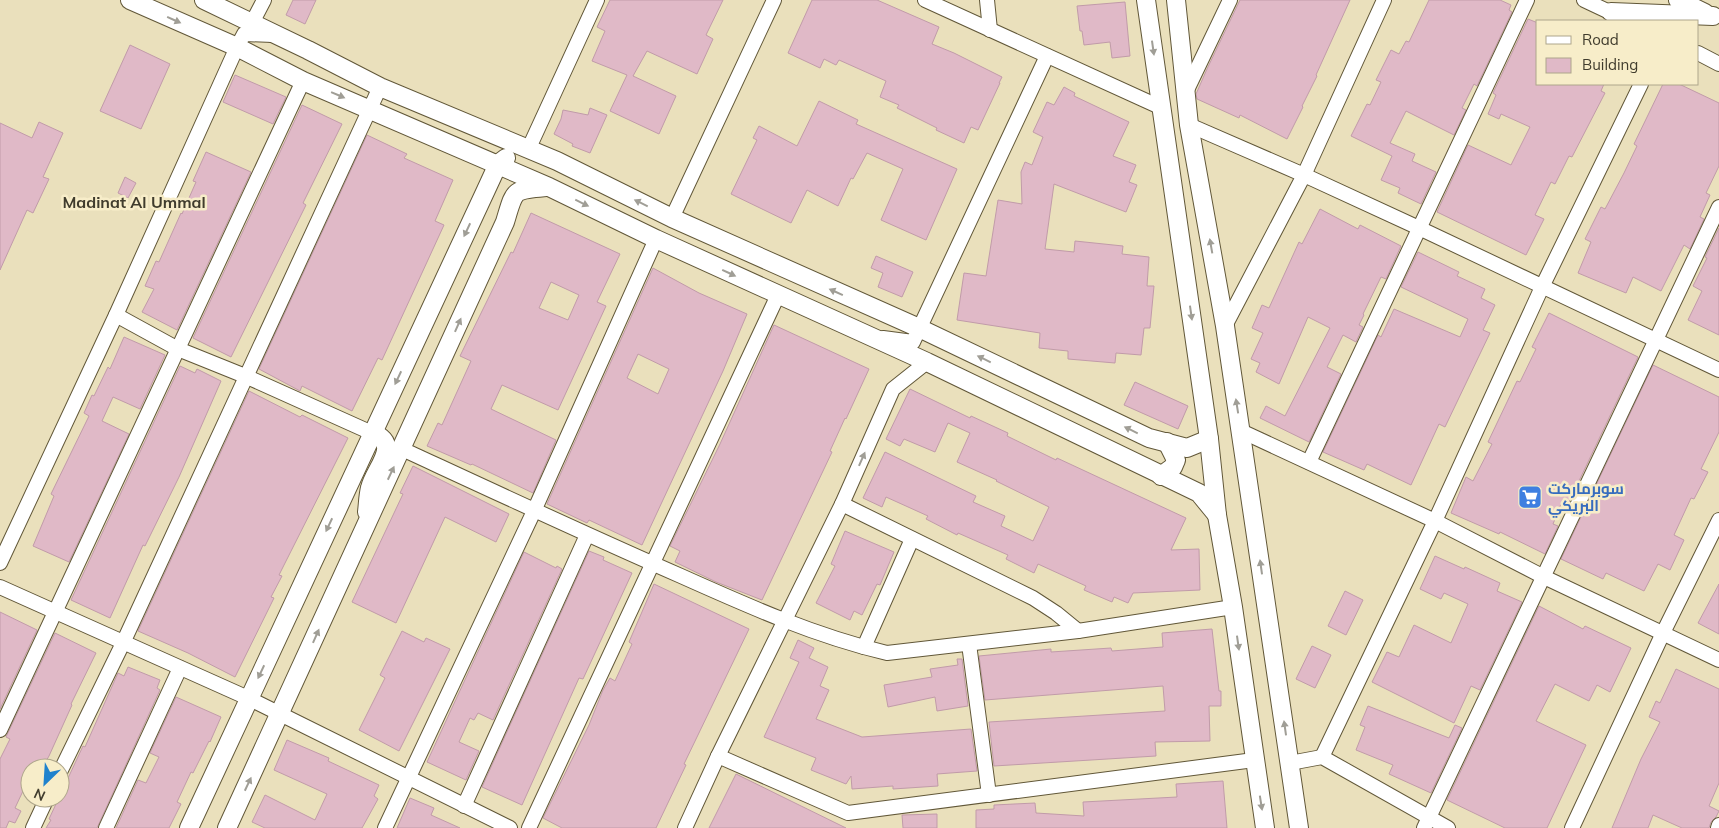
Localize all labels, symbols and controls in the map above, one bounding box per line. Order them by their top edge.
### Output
one-way arrow [167,16,181,24]
legend [1536,20,1699,85]
text: Road [1582,30,1619,49]
one-way arrow [1149,41,1157,57]
text: Building [1582,55,1638,74]
one-way arrow [331,92,345,100]
district label: Madinat Al Ummal [62,192,206,212]
one-way arrow [634,198,648,206]
one-way arrow [575,199,590,208]
one-way arrow [462,223,470,237]
one-way arrow [1206,238,1214,254]
one-way arrow [722,269,736,277]
one-way arrow [829,287,843,295]
one-way arrow [1187,305,1195,321]
one-way arrow [455,318,463,332]
one-way arrow [977,355,991,363]
one-way arrow [394,371,402,385]
one-way arrow [1233,398,1241,414]
one-way arrow [1124,425,1138,433]
one-way arrow [858,452,866,466]
one-way arrow [386,465,395,480]
place label: سوبرماركت البريكي [1548,479,1624,518]
supermarket icon: سوبرماركت البريكي [1517,484,1543,510]
one-way arrow [325,518,333,532]
one-way arrow [1257,559,1265,575]
one-way arrow [312,629,320,643]
one-way arrow [1234,635,1242,651]
one-way arrow [256,665,264,679]
one-way arrow [1281,719,1289,735]
north arrow [20,758,70,808]
one-way arrow [244,777,252,791]
text: N [31,784,48,805]
one-way arrow [1258,796,1266,812]

